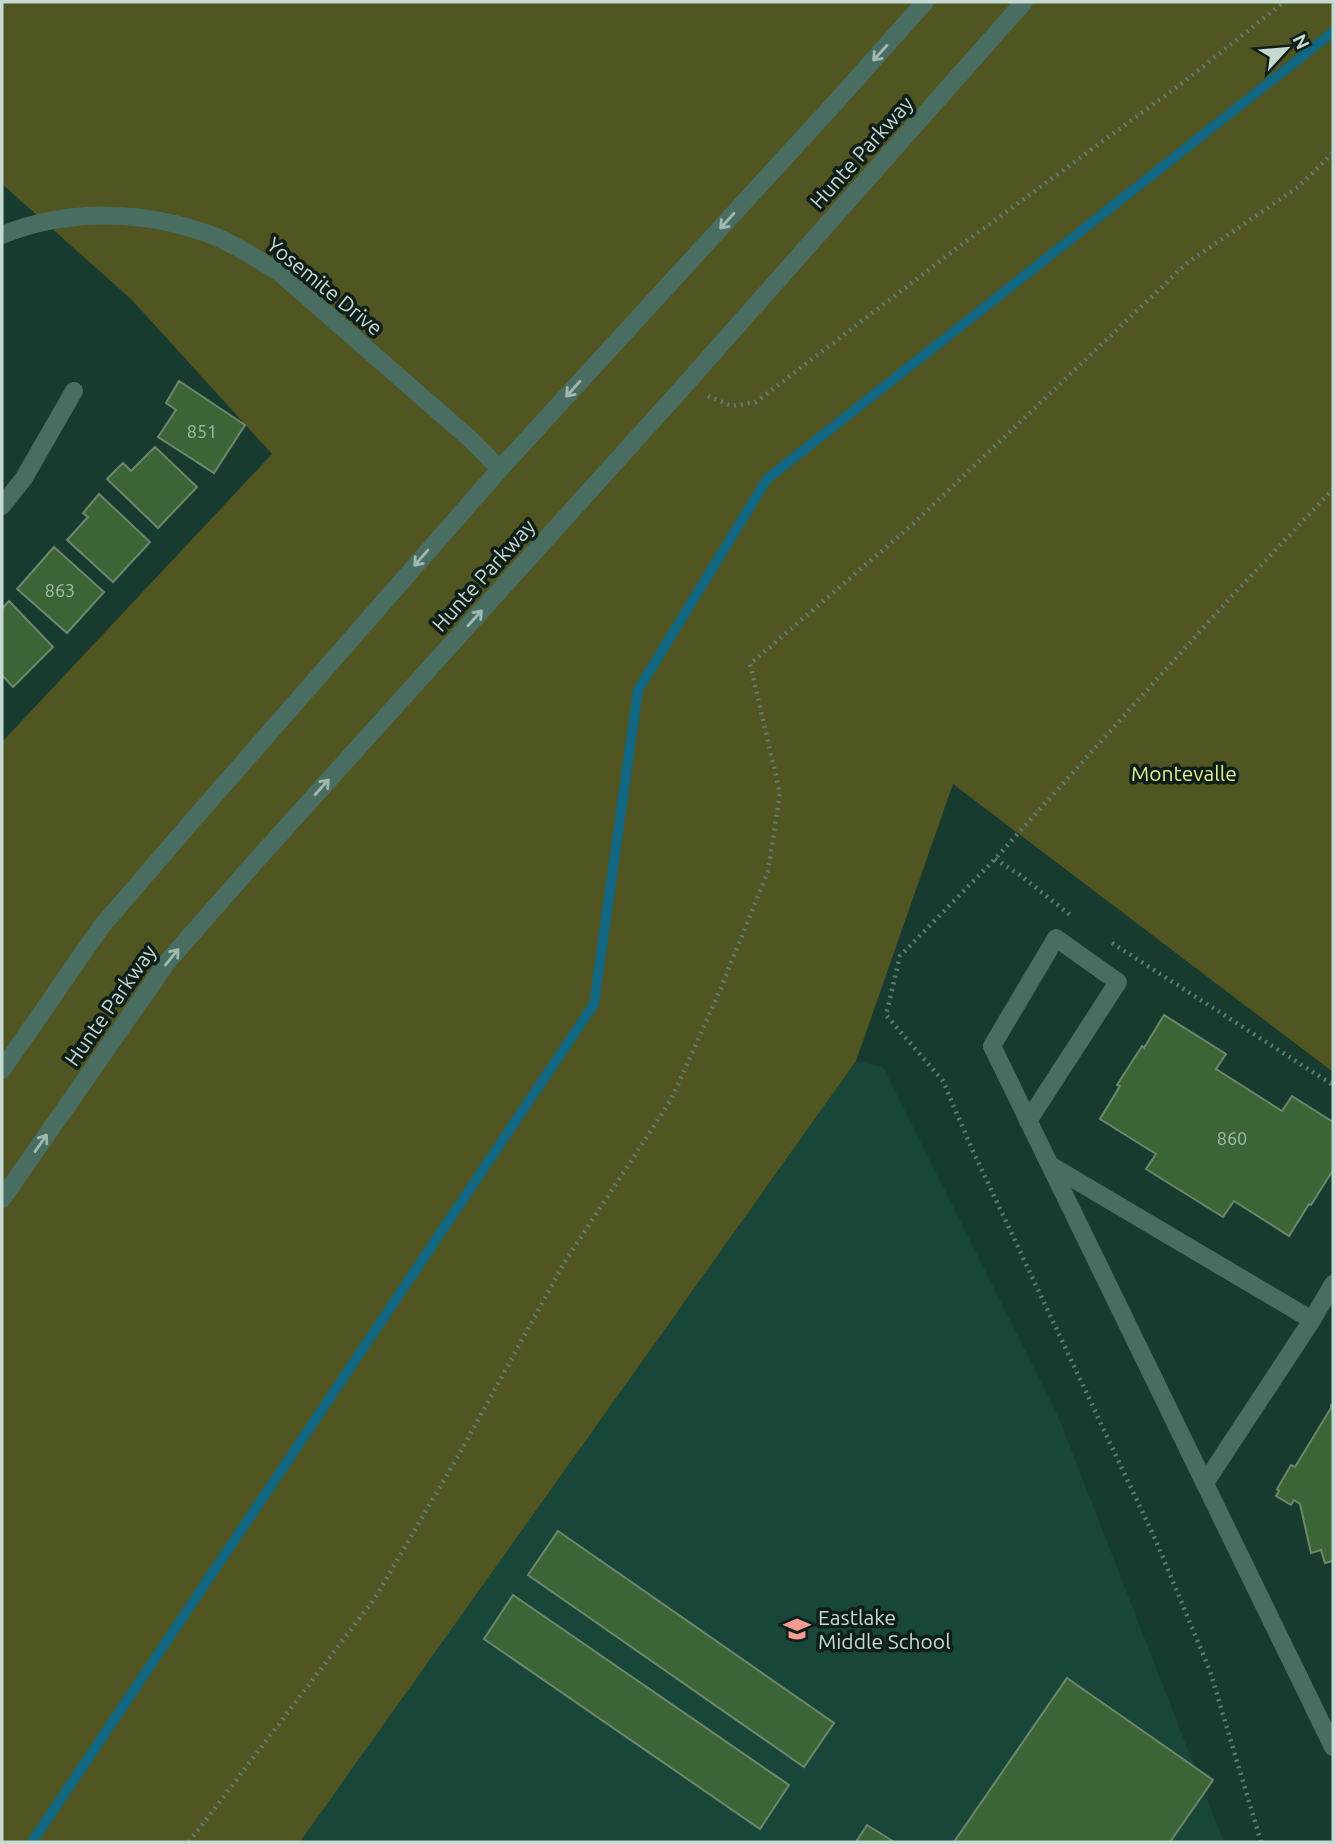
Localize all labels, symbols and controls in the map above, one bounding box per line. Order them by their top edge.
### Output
north arrow [1251,14,1321,84]
text: N [1288,30,1314,53]
one-way arrow [871,44,888,61]
street label: Hunte Parkway [805,91,917,213]
one-way arrow [718,212,735,229]
street label: Yosemite Drive [262,232,388,340]
one-way arrow [565,380,581,398]
house number: 851 [187,421,217,441]
street label: Hunte Parkway [427,514,539,636]
one-way arrow [413,549,429,567]
house number: 863 [45,580,75,600]
one-way arrow [467,609,483,627]
park label: Montevalle [1131,761,1237,785]
one-way arrow [314,779,331,796]
street label: Hunte Parkway [59,940,161,1070]
one-way arrow [164,949,180,967]
house number: 860 [1217,1128,1247,1148]
one-way arrow [34,1134,48,1153]
place label: Eastlake Middle School [818,1605,951,1653]
school or university icon: Eastlake Middle School [782,1614,812,1644]

